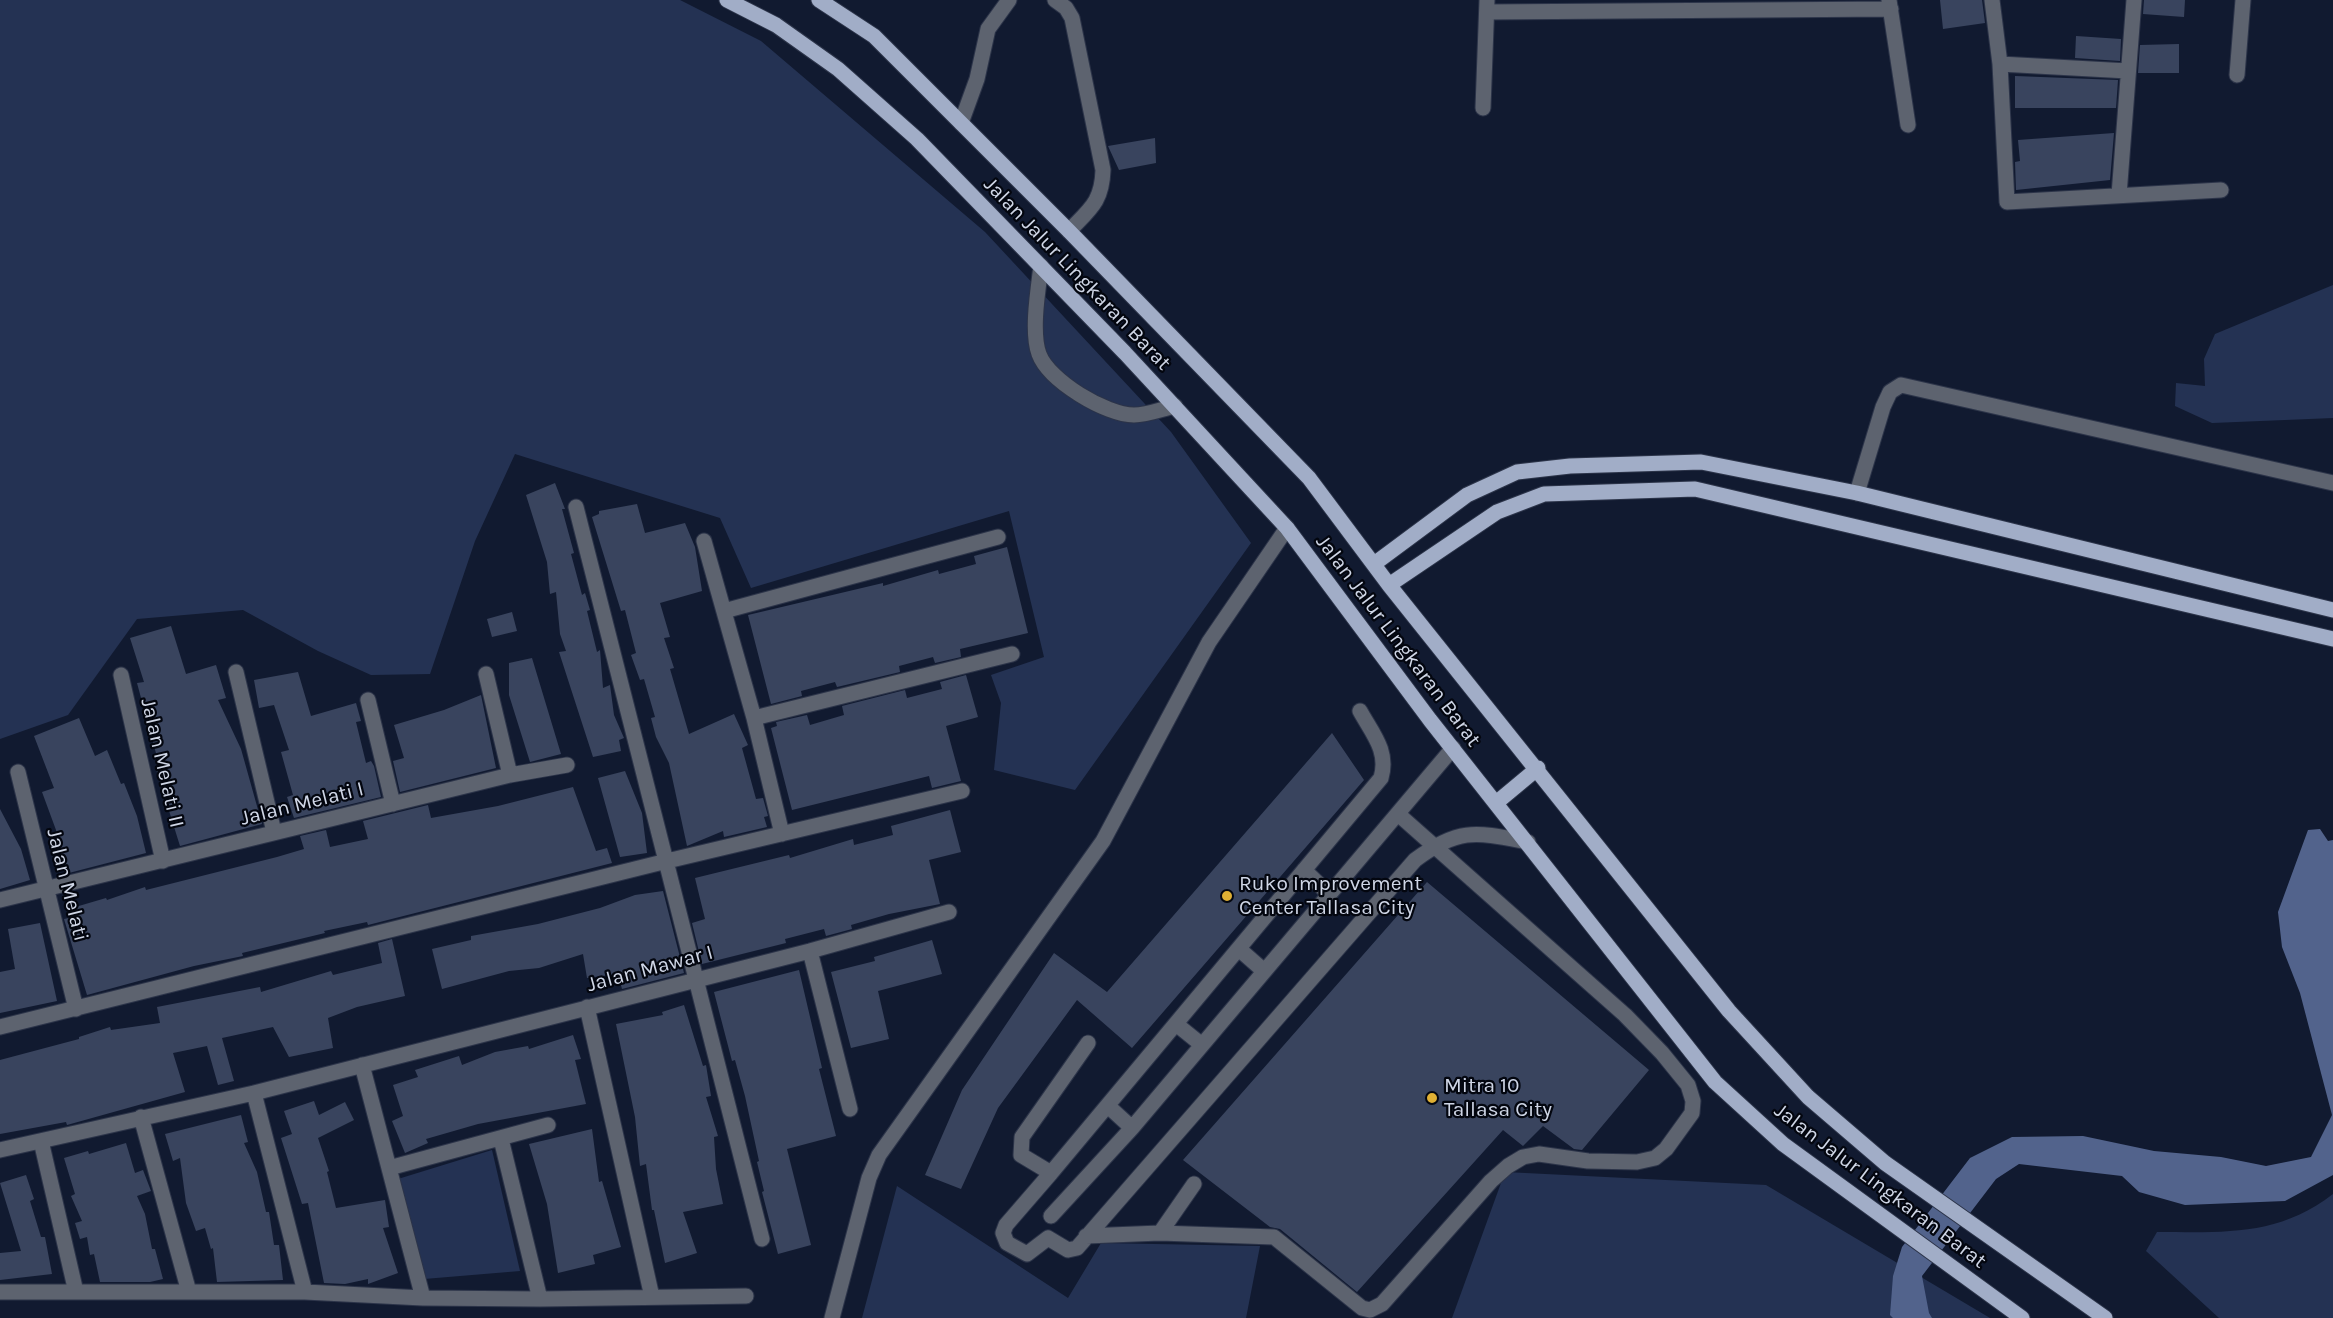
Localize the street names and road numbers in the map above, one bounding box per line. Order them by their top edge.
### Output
street label: Jalan Jalur Lingkaran Barat [978,172,1176,376]
street label: Jalan Jalur Lingkaran Barat [1310,530,1486,752]
street label: Jalan Melati II [135,696,189,830]
street label: Jalan Melati I [238,777,366,831]
street label: Jalan Melati [41,826,93,944]
street label: Jalan Mawar I [584,940,716,998]
street label: Jalan Jalur Lingkaran Barat [1769,1098,1991,1274]

